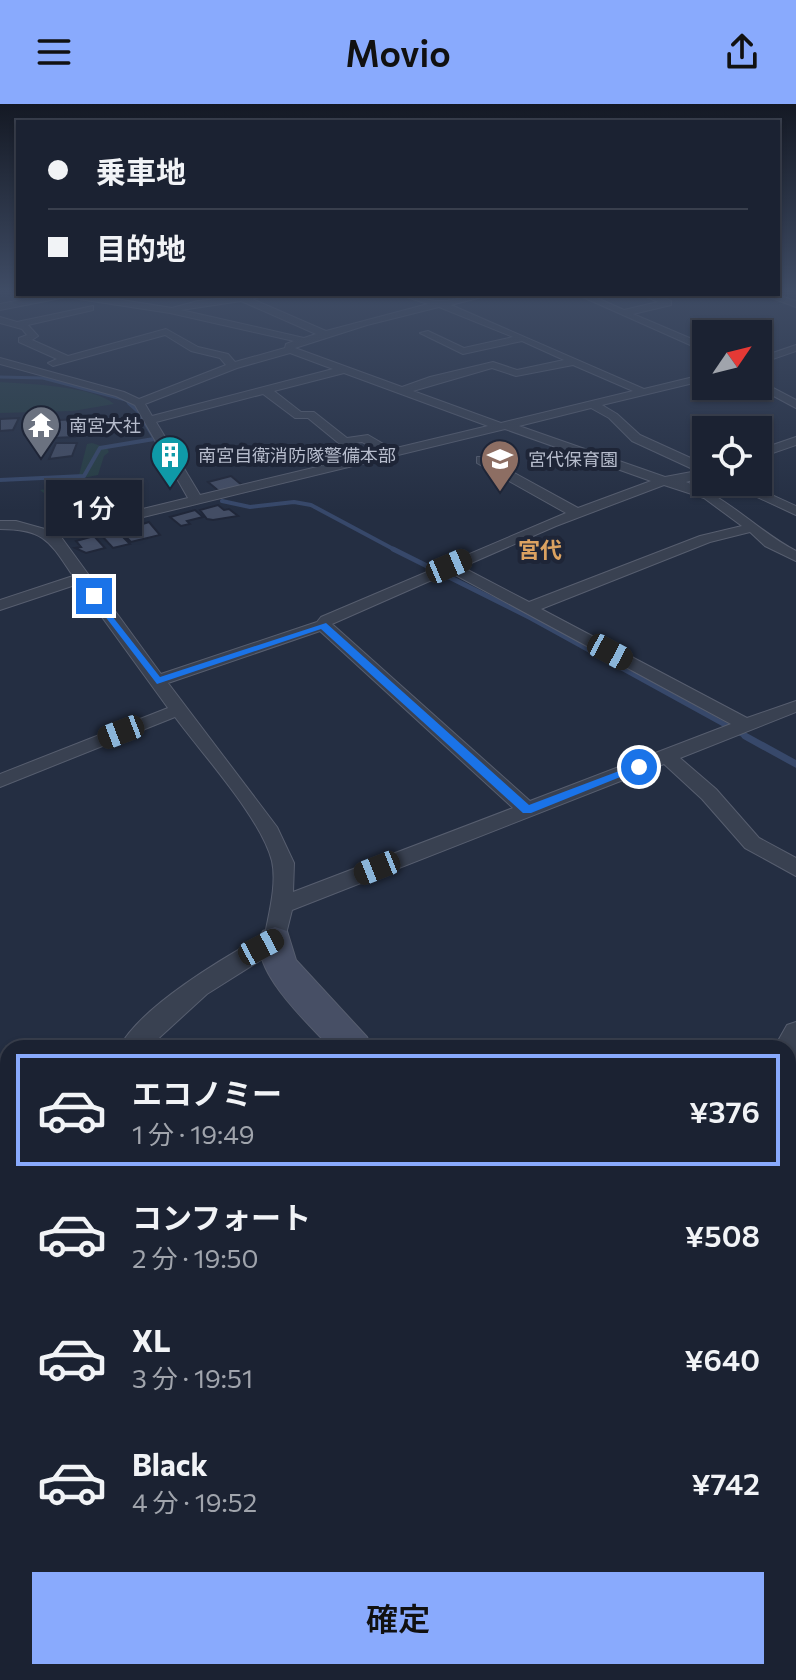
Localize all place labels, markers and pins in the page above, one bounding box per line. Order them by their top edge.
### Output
temple icon: 南宮大社 [20,404,62,459]
place label: 南宮大社 [69,414,141,436]
building icon: 南宮自衛消防隊警備本部 [149,434,191,489]
school or university icon: 宮代保育園 [479,438,521,493]
place label: 南宮自衛消防隊警備本部 [198,444,396,466]
place label: 宮代保育園 [528,448,618,470]

